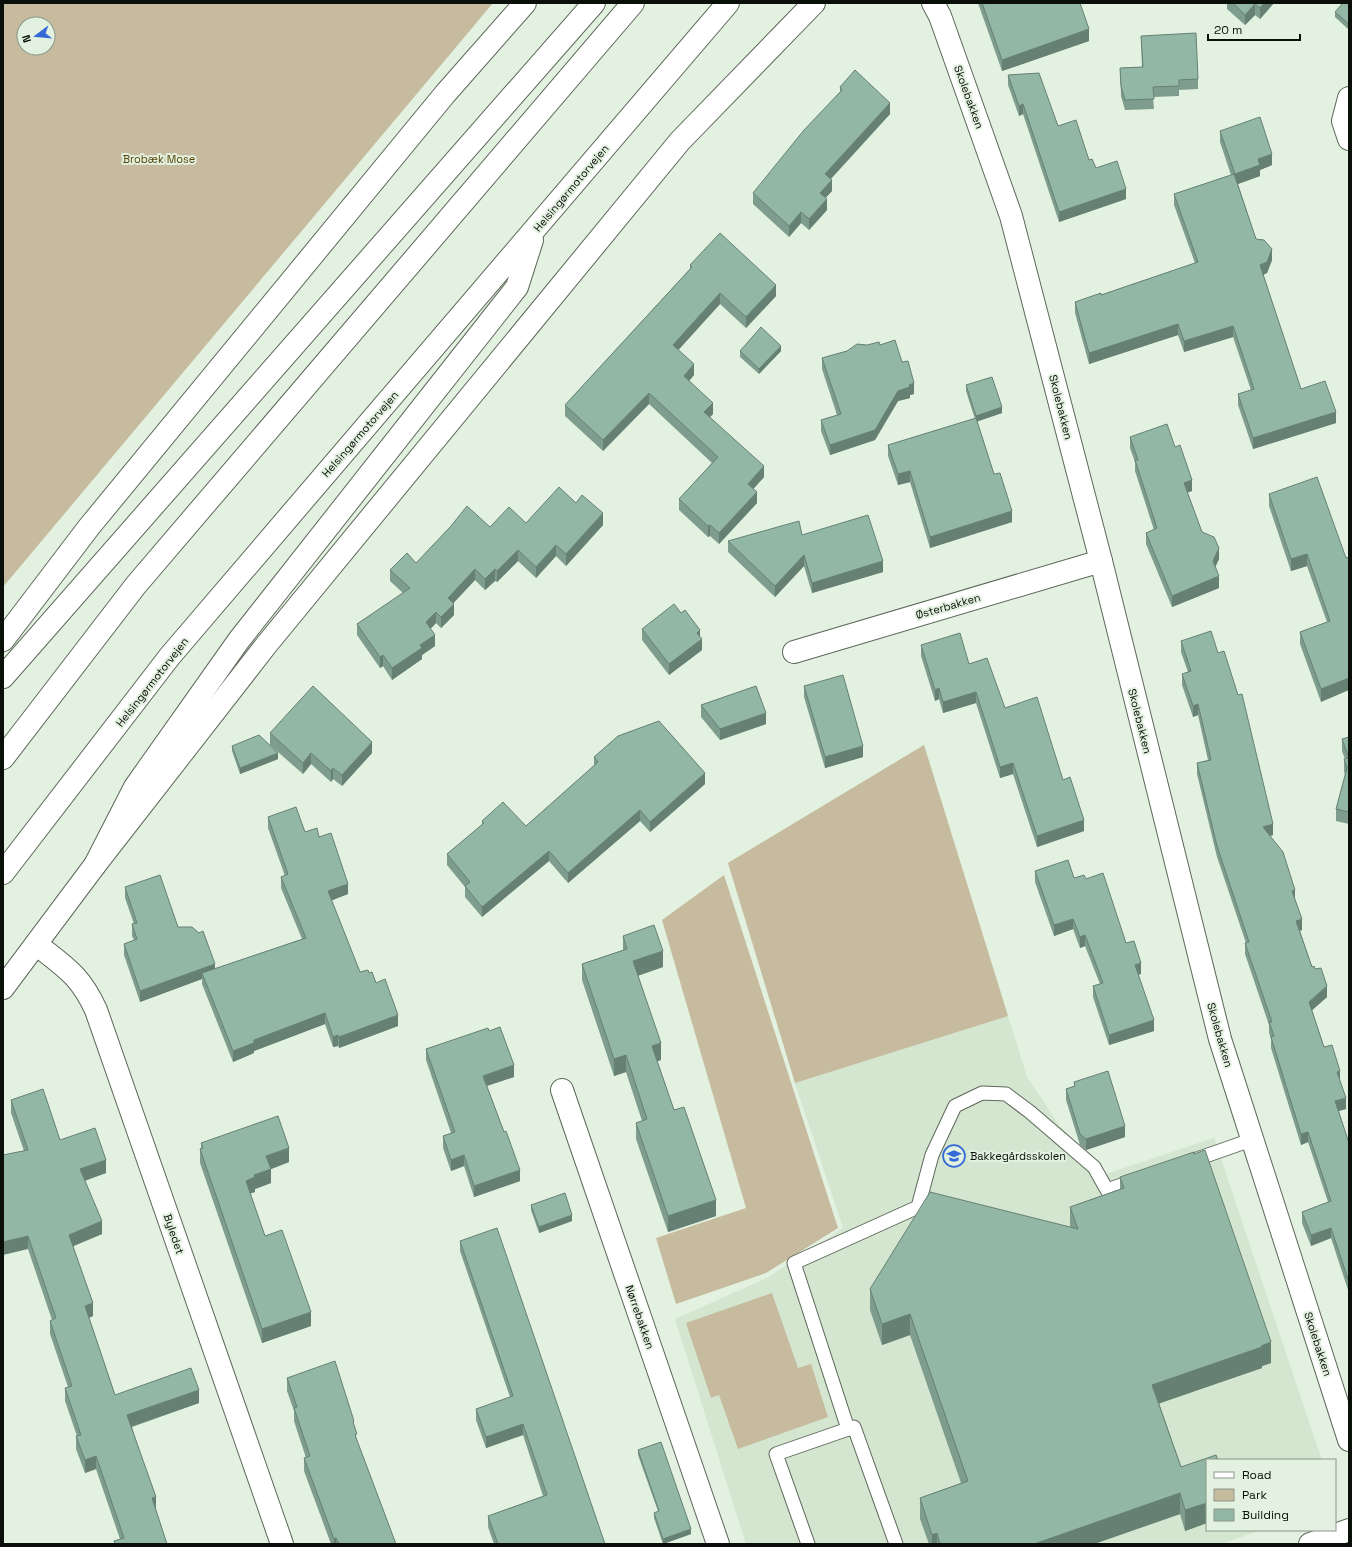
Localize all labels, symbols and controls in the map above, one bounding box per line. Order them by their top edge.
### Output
north arrow [16,16,56,56]
scale bar [1208,16,1300,42]
text: 20 m [1214,22,1242,38]
text: N [19,33,34,44]
street label: Skolebakken [951,63,987,131]
street label: Helsingørmotorvejen [530,141,612,235]
park label: Brobæk Mose [123,152,195,166]
street label: Skolebakken [1046,373,1076,441]
street label: Helsingørmotorvejen [319,388,401,480]
street label: Østerbakken [914,590,982,622]
street label: Helsingørmotorvejen [113,634,191,730]
street label: Skolebakken [1125,687,1155,755]
street label: Skolebakken [1204,1001,1236,1069]
school or university icon: Bakkegårdsskolen [941,1143,967,1169]
place label: Bakkegårdsskolen [970,1149,1066,1163]
street label: Byledet [161,1212,187,1256]
street label: Nørrebakken [622,1283,658,1351]
street label: Skolebakken [1301,1310,1335,1378]
legend [1206,1459,1336,1531]
text: Road [1242,1467,1271,1483]
text: Park [1242,1487,1267,1503]
text: Building [1242,1507,1289,1523]

